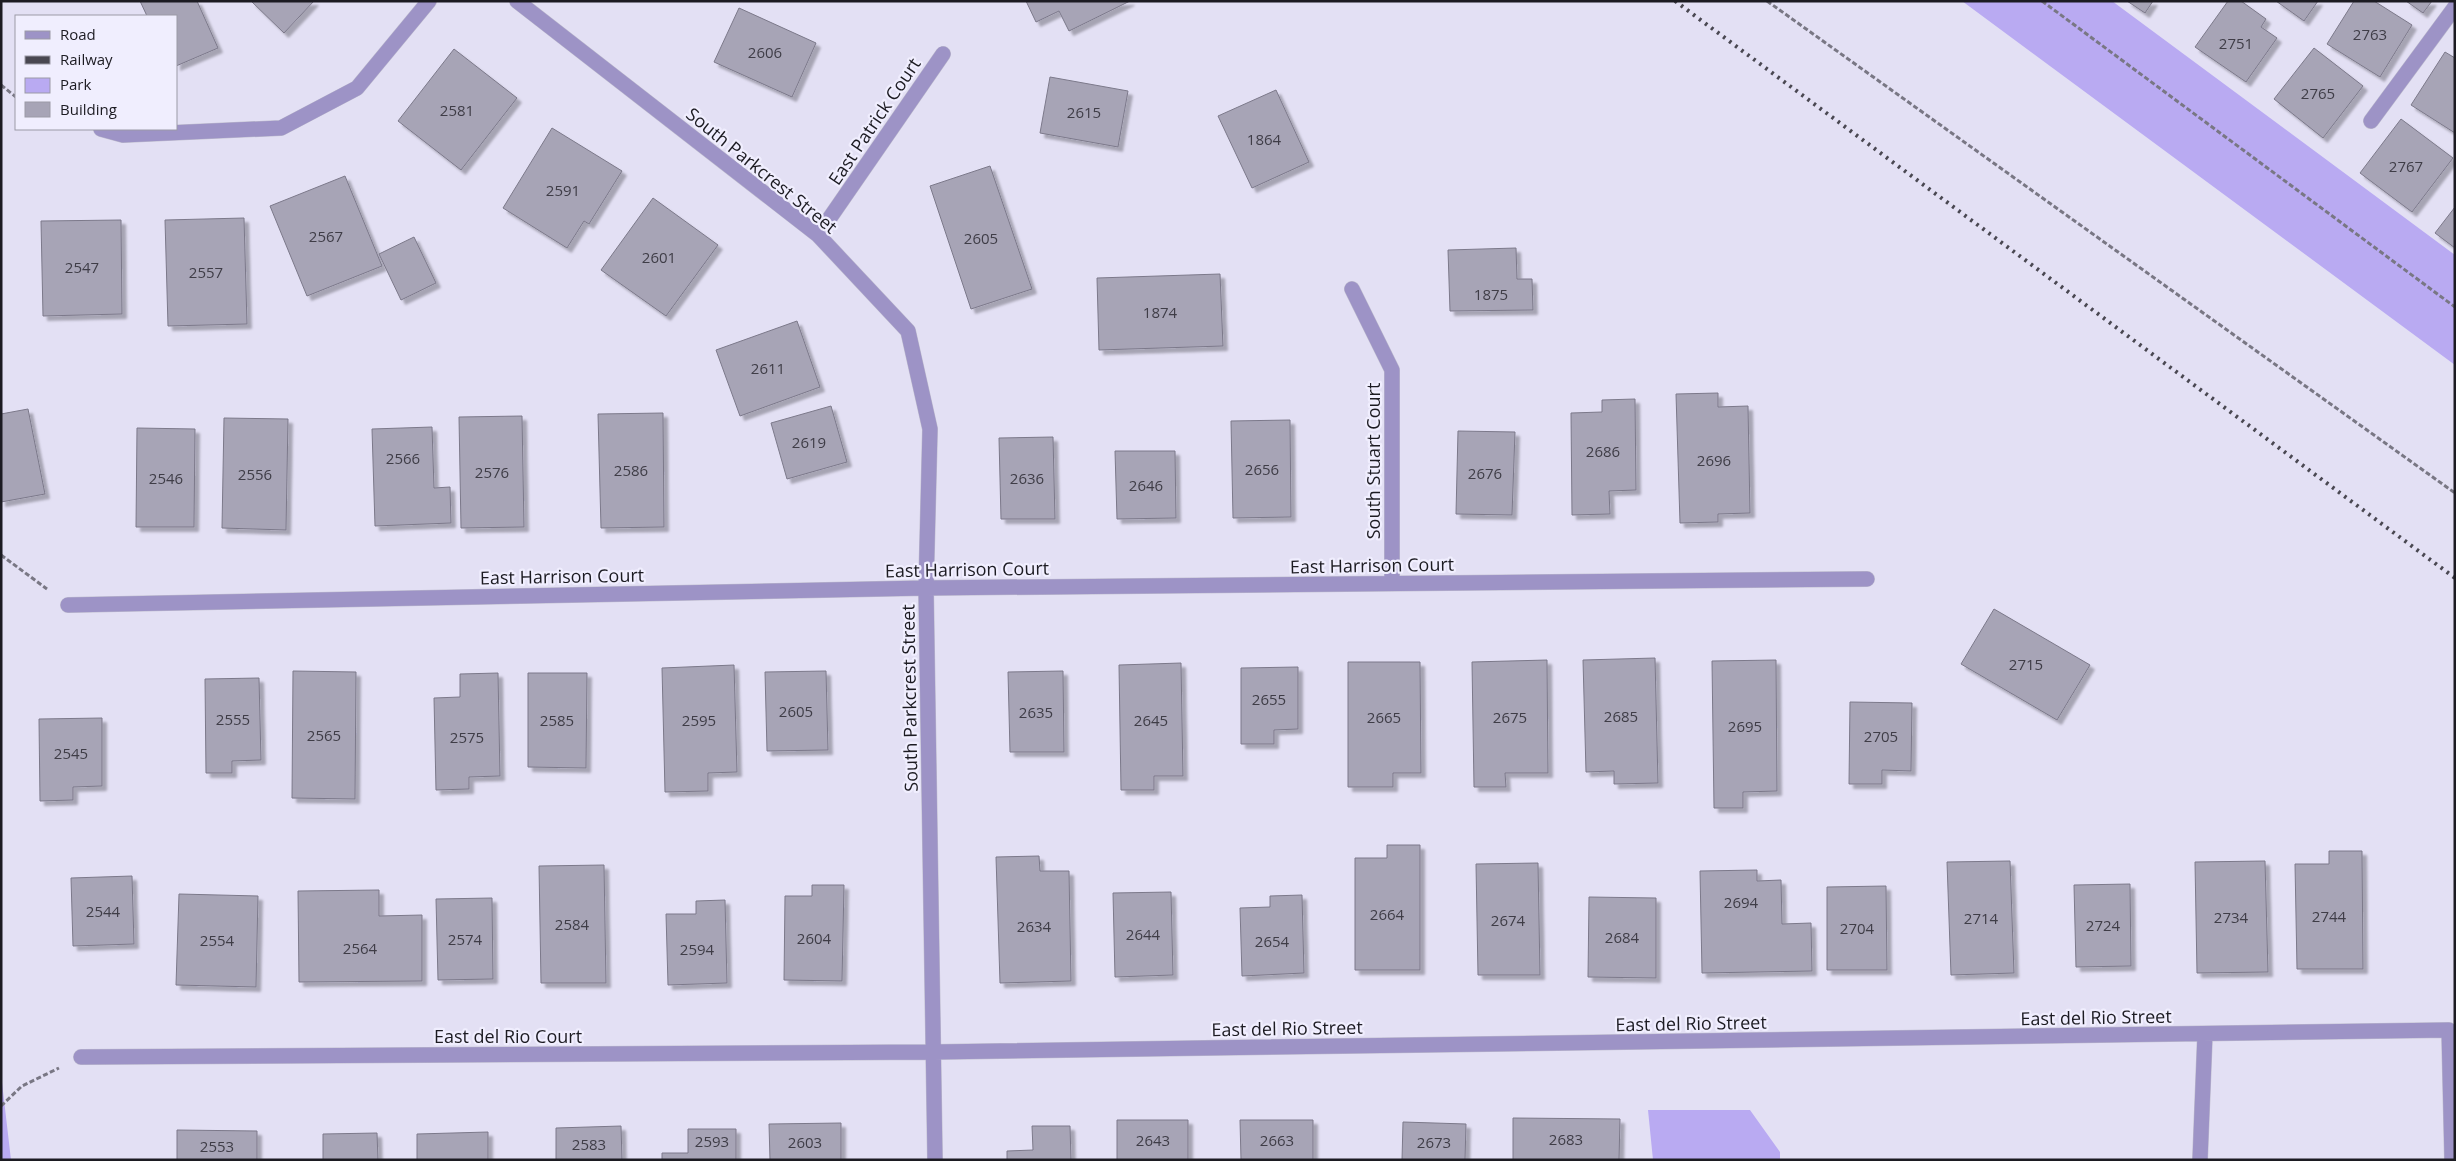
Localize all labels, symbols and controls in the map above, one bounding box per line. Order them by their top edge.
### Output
legend [15,15,178,130]
text: Road [60,24,96,44]
house number: 2763 [2353,24,2387,44]
house number: 2751 [2219,33,2253,53]
house number: 2606 [748,42,782,62]
text: Railway [60,49,113,69]
street label: East Patrick Court [823,53,925,189]
text: Park [60,74,91,94]
house number: 2765 [2301,83,2335,103]
text: Building [60,99,117,119]
house number: 2581 [440,100,474,120]
street label: South Parkcrest Street [682,102,842,238]
house number: 2615 [1067,102,1101,122]
house number: 1864 [1247,129,1282,149]
house number: 2767 [2389,156,2423,176]
house number: 2591 [546,180,580,200]
house number: 2567 [309,226,343,246]
house number: 2605 [964,228,998,248]
house number: 2601 [642,247,676,267]
house number: 2547 [65,257,99,277]
house number: 2557 [189,262,223,282]
house number: 1875 [1474,284,1508,304]
house number: 1874 [1143,302,1178,322]
house number: 2611 [751,358,785,378]
street label: South Stuart Court [1361,383,1385,539]
house number: 2619 [792,432,826,452]
house number: 2686 [1586,441,1620,461]
house number: 2566 [386,448,420,468]
house number: 2696 [1697,450,1731,470]
house number: 2656 [1245,459,1279,479]
house number: 2586 [614,460,648,480]
house number: 2576 [475,462,509,482]
house number: 2676 [1468,463,1502,483]
house number: 2556 [238,464,272,484]
house number: 2546 [149,468,183,488]
house number: 2636 [1010,468,1044,488]
house number: 2646 [1129,475,1163,495]
street label: East Harrison Court [1290,552,1454,578]
street label: East Harrison Court [885,556,1049,582]
street label: East Harrison Court [480,563,644,589]
street label: South Parkcrest Street [895,604,923,792]
house number: 2715 [2009,654,2043,674]
house number: 2655 [1252,689,1286,709]
house number: 2605 [779,701,813,721]
house number: 2635 [1019,702,1053,722]
house number: 2685 [1604,706,1638,726]
house number: 2665 [1367,707,1401,727]
house number: 2675 [1493,707,1527,727]
house number: 2555 [216,709,250,729]
house number: 2585 [540,710,574,730]
house number: 2595 [682,710,716,730]
house number: 2645 [1134,710,1168,730]
house number: 2695 [1728,716,1762,736]
house number: 2565 [307,725,341,745]
house number: 2705 [1864,726,1898,746]
house number: 2575 [450,727,484,747]
house number: 2545 [54,743,88,763]
house number: 2694 [1724,892,1759,912]
house number: 2544 [86,901,121,921]
house number: 2664 [1370,904,1405,924]
house number: 2744 [2312,906,2347,926]
house number: 2734 [2214,907,2249,927]
house number: 2714 [1964,908,1999,928]
house number: 2674 [1491,910,1526,930]
house number: 2584 [555,914,590,934]
house number: 2724 [2086,915,2121,935]
house number: 2634 [1017,916,1052,936]
house number: 2704 [1840,918,1875,938]
house number: 2644 [1126,924,1161,944]
house number: 2684 [1605,927,1640,947]
house number: 2604 [797,928,832,948]
house number: 2574 [448,929,483,949]
house number: 2554 [200,930,235,950]
house number: 2654 [1255,931,1290,951]
house number: 2564 [343,938,378,958]
house number: 2594 [680,939,715,959]
street label: East del Rio Street [2020,1004,2172,1030]
street label: East del Rio Street [1615,1010,1767,1036]
street label: East del Rio Street [1211,1015,1363,1041]
street label: East del Rio Court [434,1024,582,1048]
house number: 2683 [1549,1129,1583,1149]
house number: 2643 [1136,1130,1170,1150]
house number: 2663 [1260,1130,1294,1150]
house number: 2593 [695,1131,729,1151]
house number: 2603 [788,1132,822,1152]
house number: 2673 [1417,1132,1451,1152]
house number: 2583 [572,1134,606,1154]
house number: 2553 [200,1136,234,1156]

